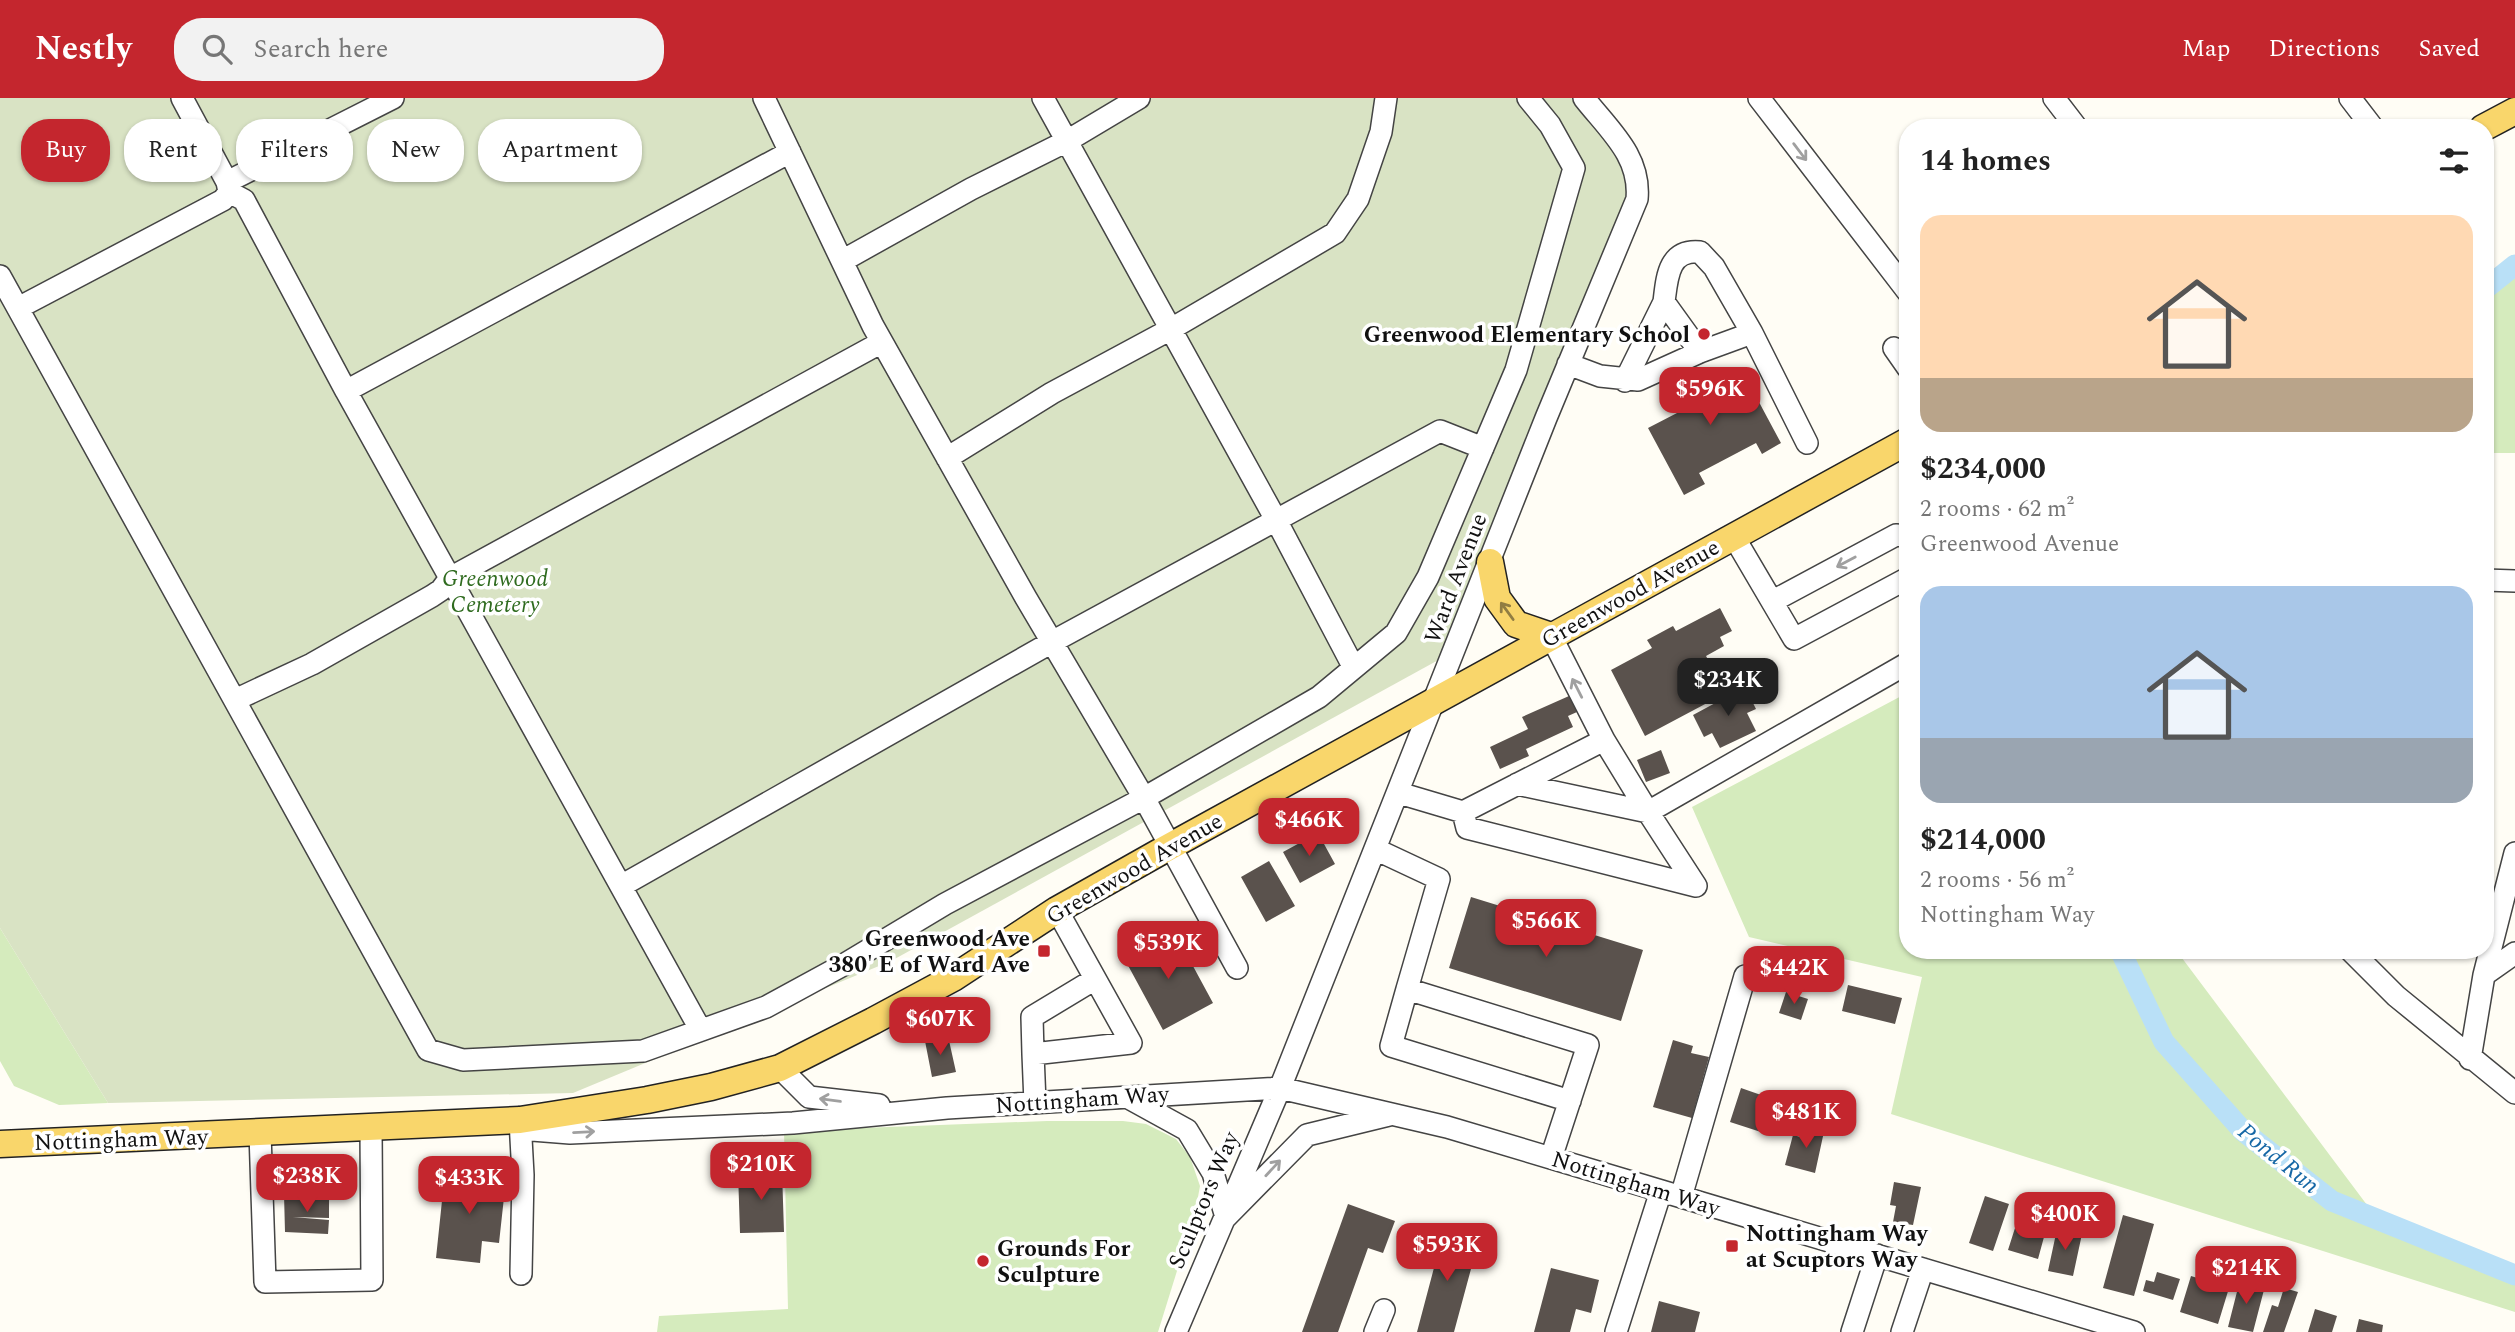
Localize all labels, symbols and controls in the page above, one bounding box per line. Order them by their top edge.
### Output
search box [174,18,664,81]
text: Nestly [35,24,132,74]
text: Search here [254,29,388,69]
icon: search [198,30,236,68]
text: Map [2182,31,2230,67]
text: Directions [2268,31,2380,67]
text: Saved [2418,31,2480,67]
chip: Buy [21,119,110,182]
chip: Rent [124,119,222,182]
chip: Filters [236,119,353,182]
chip: New [367,119,464,182]
chip: Apartment [478,119,642,182]
text: 14 homes [1920,138,2051,184]
one-way arrow [1793,142,1808,161]
icon: filters [2435,142,2473,180]
icon: home [2134,261,2260,387]
place label: Greenwood Elementary School [1364,318,1690,353]
marker: Greenwood Elementary School [1696,326,1712,342]
pin: $596K [1661,368,1759,427]
text: $596K [1675,372,1745,407]
text: $234,000 [1920,446,2046,492]
text: 2 rooms · 62 m² [1920,492,2074,527]
street label: Ward Avenue [1416,508,1497,649]
text: Greenwood Avenue [1920,527,2119,562]
street label: Greenwood Avenue [1535,531,1726,658]
one-way arrow [1836,556,1857,569]
park label: Greenwood Cemetery [442,562,548,623]
one-way arrow [1500,602,1514,621]
icon: home [2134,632,2260,758]
pin: $234K [1679,658,1777,718]
text: $234K [1693,663,1763,698]
one-way arrow [1570,678,1584,699]
pin: $466K [1260,798,1358,858]
text: $466K [1274,803,1344,838]
street label: Greenwood Avenue [1040,804,1230,934]
text: $214,000 [1920,817,2046,863]
text: 2 rooms · 56 m² [1920,863,2074,898]
text: Nottingham Way [1920,898,2094,933]
pin: $566K [1497,900,1595,959]
text: $566K [1511,904,1581,939]
place label: Greenwood Ave 380' E of Ward Ave [828,922,1030,983]
pin: $539K [1119,922,1217,981]
text: $539K [1133,926,1203,961]
marker: Greenwood Ave 380' E of Ward Ave [1036,943,1052,959]
pin: $442K [1745,946,1843,1006]
text: $442K [1759,951,1829,986]
pin: $607K [891,998,989,1057]
text: $607K [905,1002,975,1037]
street label: Nottingham Way [994,1077,1171,1124]
pin: $481K [1757,1090,1855,1150]
one-way arrow [819,1093,842,1106]
text: $481K [1771,1095,1841,1130]
water label: Pond Run [2230,1114,2327,1203]
street label: Nottingham Way [33,1120,210,1161]
one-way arrow [572,1125,595,1138]
street label: Sculptors Way [1160,1126,1249,1275]
pin: $210K [712,1142,810,1202]
street label: Nottingham Way [1547,1142,1725,1227]
text: $210K [726,1147,796,1182]
pin: $238K [258,1154,356,1214]
pin: $433K [420,1156,518,1216]
text: $238K [272,1159,342,1194]
one-way arrow [1264,1160,1281,1177]
text: $433K [434,1161,504,1196]
pin: $400K [2016,1192,2114,1252]
text: $400K [2030,1197,2100,1232]
place label: Nottingham Way at Scuptors Way [1746,1217,1929,1278]
pin: $593K [1398,1224,1496,1283]
text: $593K [1412,1228,1482,1263]
place label: Grounds For Sculpture [997,1232,1130,1293]
marker: Nottingham Way at Scuptors Way [1724,1238,1740,1254]
pin: $214K [2197,1246,2295,1306]
text: $214K [2211,1251,2281,1286]
marker: Grounds For Sculpture [975,1253,991,1269]

